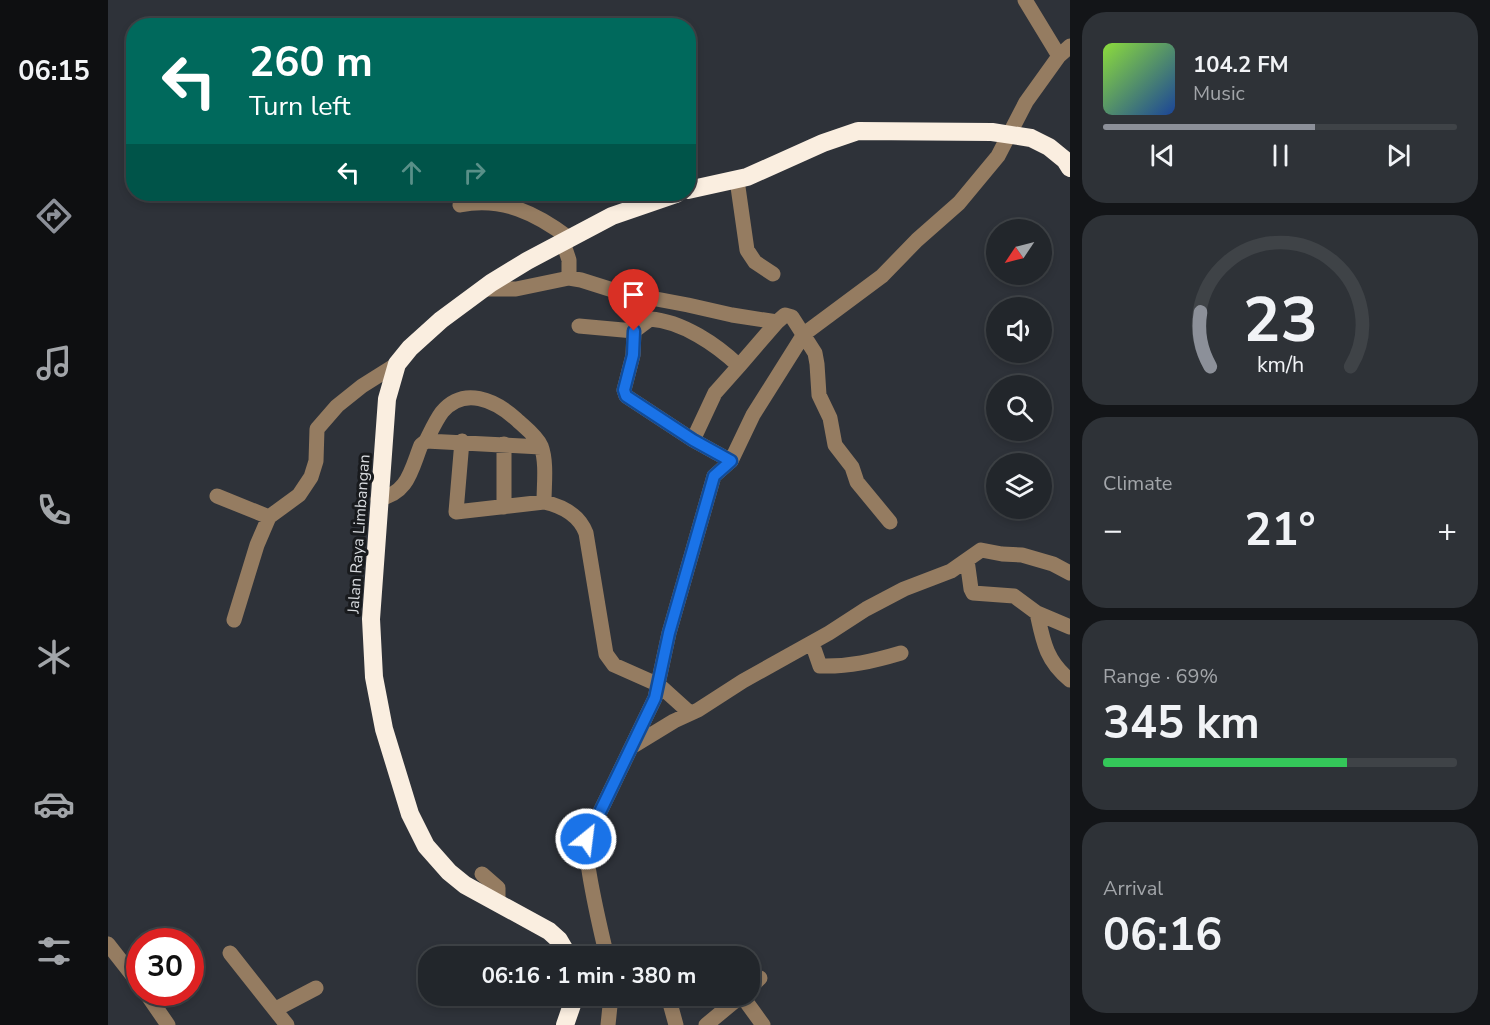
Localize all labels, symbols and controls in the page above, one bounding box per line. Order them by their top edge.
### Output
text: 260 m [249,34,373,91]
icon: left [150,42,228,120]
text: 104.2 FM [1193,50,1289,80]
text: 06:15 [18,53,90,90]
text: Music [1193,80,1245,107]
text: Turn left [249,88,350,125]
icon: previous [1146,139,1179,172]
icon: pause [1264,139,1297,172]
icon: next [1382,139,1415,172]
icon: left [332,156,365,189]
icon: ahead [395,156,428,189]
icon: right [458,156,491,189]
icon: directions [33,195,75,237]
north arrow [986,219,1052,285]
map controls [986,219,1052,519]
pin [608,269,659,331]
icon: arrive [617,278,650,311]
text: 23 [1243,278,1317,363]
button: sound [986,297,1052,363]
icon: music [33,342,75,384]
text: km/h [1256,350,1304,380]
button: search [986,375,1052,441]
button: layers [986,453,1052,519]
street label: Jalan Raya Limbangan [342,454,376,616]
text: Climate [1103,470,1172,497]
icon: phone [33,489,75,531]
text: 21° [1244,500,1316,561]
text: − [1103,508,1123,553]
text: + [1437,508,1457,553]
icon: climate [33,636,75,678]
text: Range · 69% [1103,663,1218,690]
text: 345 km [1103,693,1260,754]
icon: car [33,783,75,825]
position arrow [554,807,618,871]
text: Arrival [1103,875,1163,902]
text: 06:16 [1103,905,1222,966]
speed limit sign: 30 [126,928,204,1006]
icon: filters [33,930,75,972]
text: 06:16 · 1 min · 380 m [482,961,696,991]

